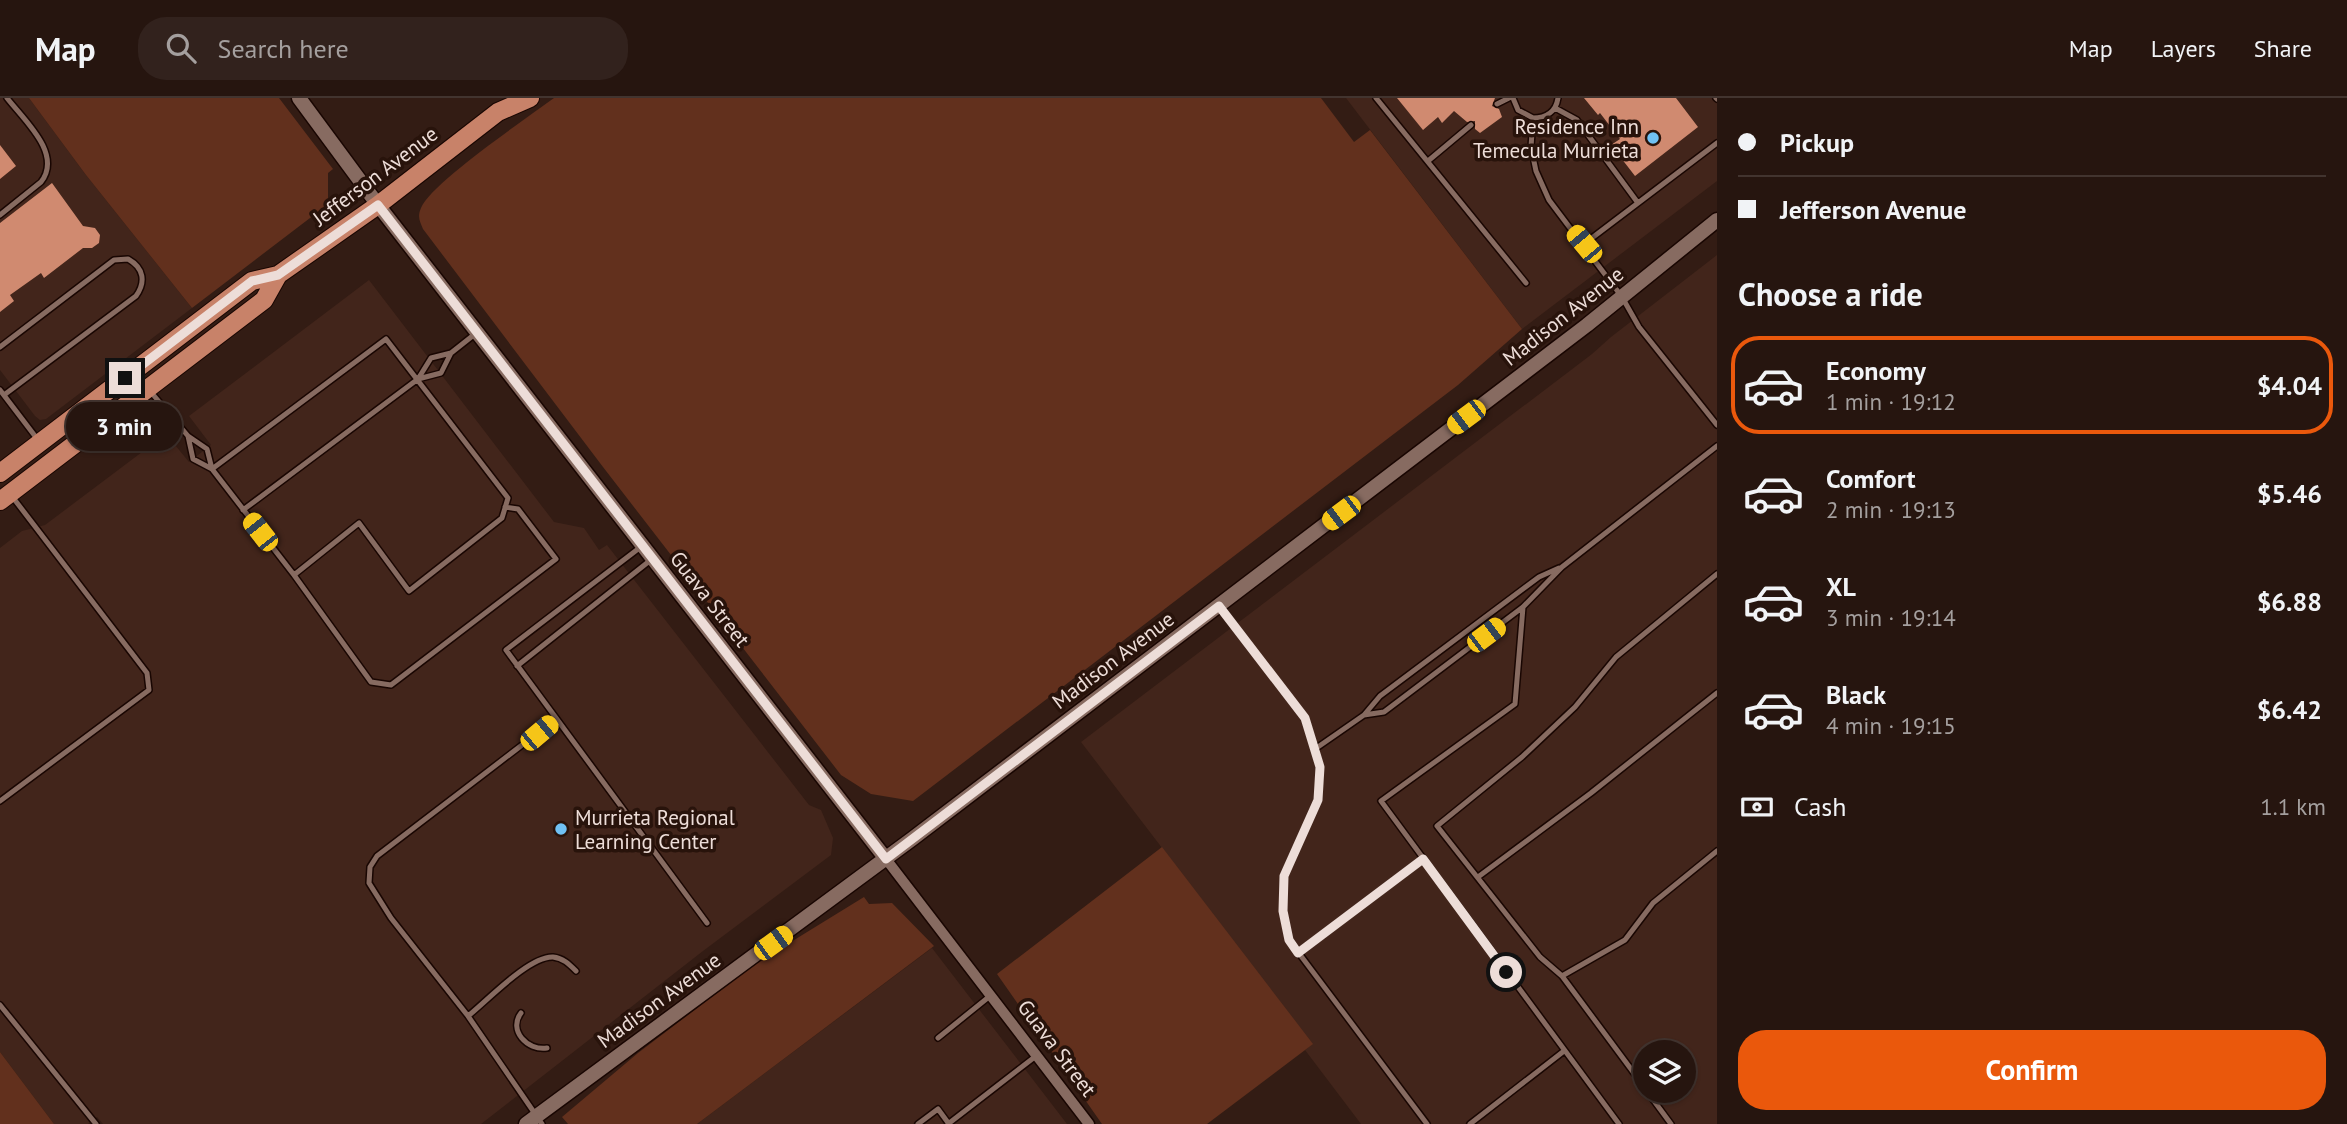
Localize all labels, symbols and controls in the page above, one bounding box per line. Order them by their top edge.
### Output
search box [138,17,628,80]
text: Map [35,27,96,70]
icon: search [162,29,200,67]
text: Search here [218,32,349,65]
text: Map [2069,33,2113,64]
text: Layers [2151,33,2216,64]
text: Share [2254,33,2312,64]
place label: Residence Inn Temecula Murrieta [1473,113,1639,164]
street label: Jefferson Avenue [306,120,443,232]
text: Pickup [1780,126,1854,159]
marker: Residence Inn Temecula Murrieta [1645,130,1661,146]
text: Jefferson Avenue [1780,193,1967,226]
car [1563,221,1606,267]
street label: Madison Avenue [1497,260,1629,372]
text: Choose a ride [1738,273,1923,315]
icon: car [1742,354,1805,417]
text: Economy [1826,354,1926,387]
route end [109,362,141,394]
text: $4.04 [2257,369,2322,402]
text: 1 min · 19:12 [1826,387,1956,416]
car [1443,396,1490,438]
callout: 3 min [67,402,183,452]
text: 3 min [96,412,152,441]
icon: car [1742,462,1805,525]
text: Comfort [1826,462,1916,495]
text: $5.46 [2257,477,2322,510]
car [1318,492,1365,534]
text: 2 min · 19:13 [1826,495,1956,524]
car [239,509,282,555]
street label: Guava Street [664,546,756,652]
icon: car [1742,570,1805,633]
text: XL [1826,570,1856,603]
text: $6.88 [2257,585,2322,618]
text: 3 min · 19:14 [1826,603,1956,632]
street label: Madison Avenue [1047,605,1179,715]
car [1463,614,1510,656]
icon: car [1742,678,1805,741]
text: Black [1826,678,1886,711]
text: $6.42 [2257,693,2322,726]
car [517,711,562,755]
text: 4 min · 19:15 [1826,711,1956,740]
icon: cash [1738,788,1776,826]
text: Cash [1794,790,1846,823]
text: 1.1 km [2260,792,2326,821]
place label: Murrieta Regional Learning Center [575,804,735,855]
marker: Murrieta Regional Learning Center [553,821,569,837]
car [750,922,797,964]
street label: Madison Avenue [592,946,726,1054]
route start [1490,956,1522,988]
street label: Guava Street [1012,994,1102,1102]
button: Confirm [1738,1030,2326,1110]
map controls [1633,1040,1696,1103]
button: layers [1633,1040,1696,1103]

